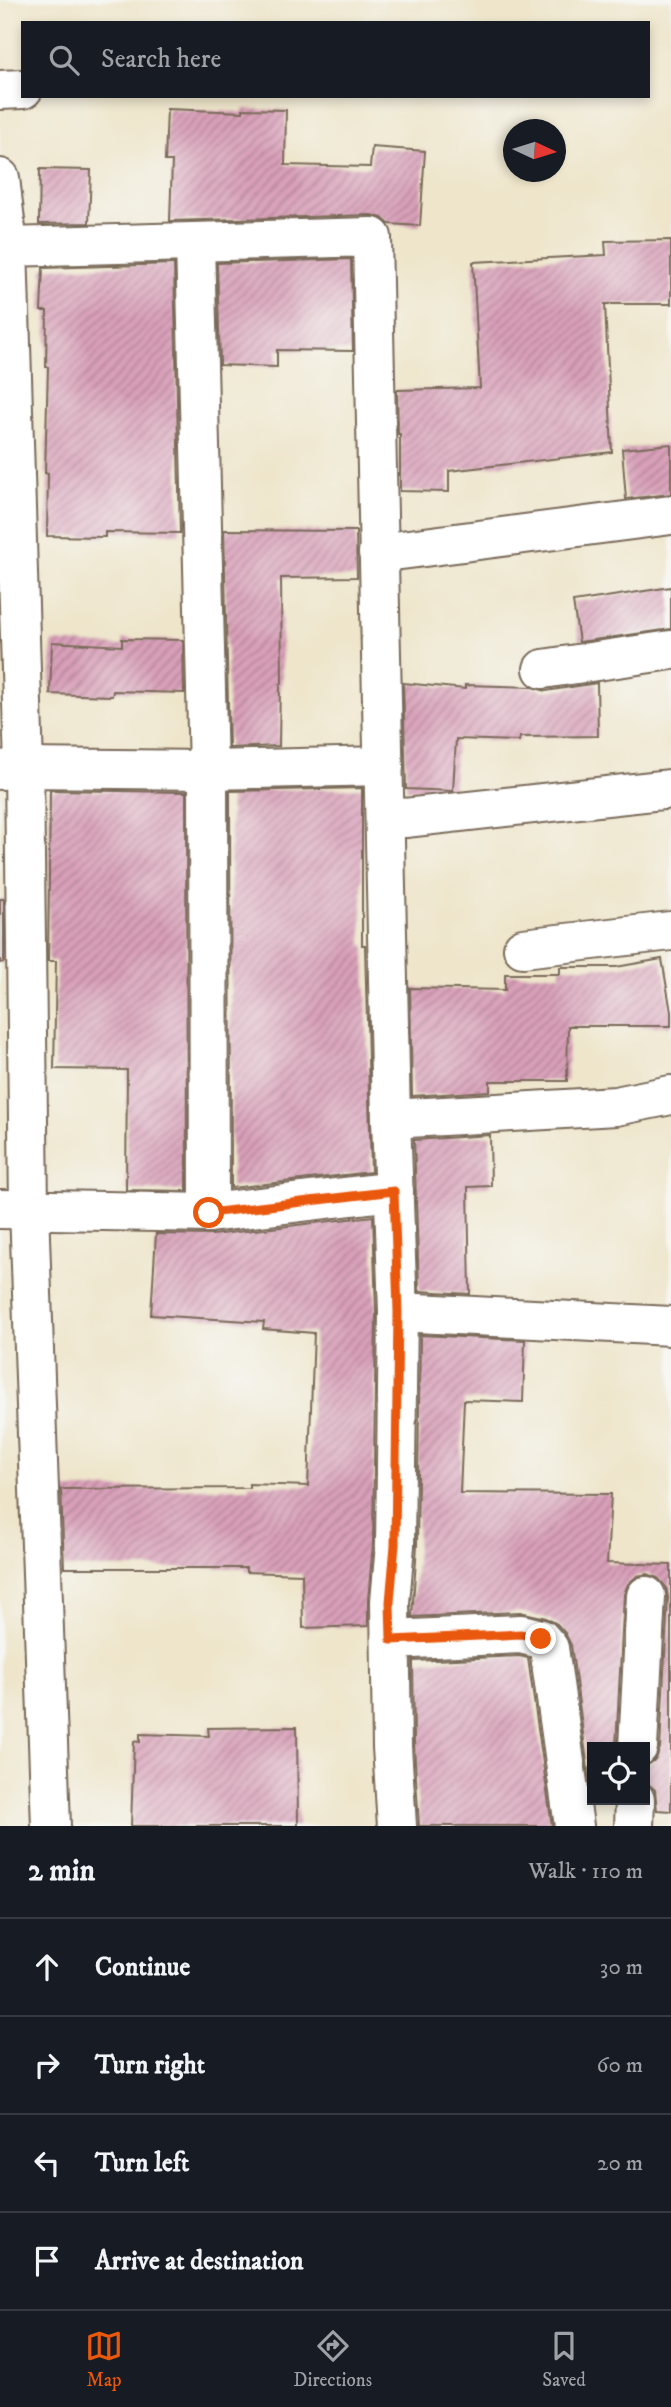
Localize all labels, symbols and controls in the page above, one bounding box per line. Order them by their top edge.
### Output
search box [21,21,650,98]
icon: search [45,41,83,79]
text: Search here [101,43,221,76]
north arrow [503,119,566,182]
route start [193,1197,224,1228]
route end [525,1623,556,1654]
map controls [587,1742,650,1805]
button: locate [587,1742,650,1805]
text: 2 min [28,1853,95,1890]
text: Walk · 110 m [528,1857,643,1886]
icon: ahead [28,1948,66,1986]
text: Continue [95,1951,190,1984]
text: 30 m [600,1953,643,1982]
icon: right [28,2046,66,2084]
text: Turn right [95,2049,205,2082]
text: 60 m [596,2051,643,2080]
icon: left [28,2144,66,2182]
text: Turn left [95,2147,189,2180]
text: 20 m [597,2149,643,2178]
icon: arrive [28,2242,66,2280]
text: Arrive at destination [95,2245,304,2278]
tab: Map [85,2327,123,2392]
tab: Directions [293,2327,372,2392]
tab: Saved [542,2327,586,2392]

